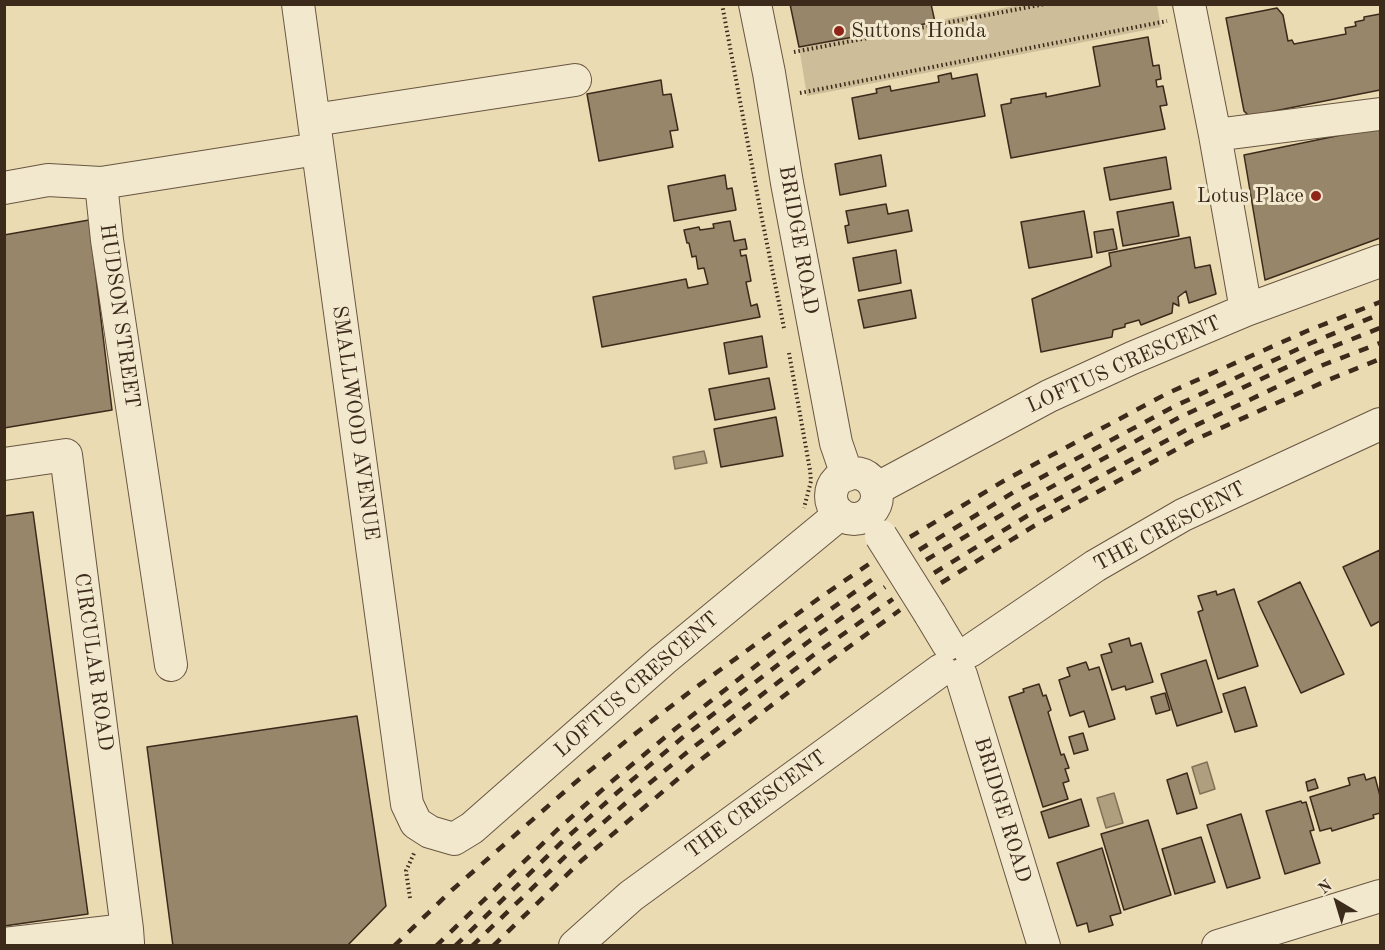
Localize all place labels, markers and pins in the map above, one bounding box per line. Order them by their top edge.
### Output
place label: Suttons Honda [851,18,986,44]
marker: Suttons Honda [832,24,846,38]
place label: Lotus Place [1197,183,1304,209]
marker: Lotus Place [1309,189,1323,203]

